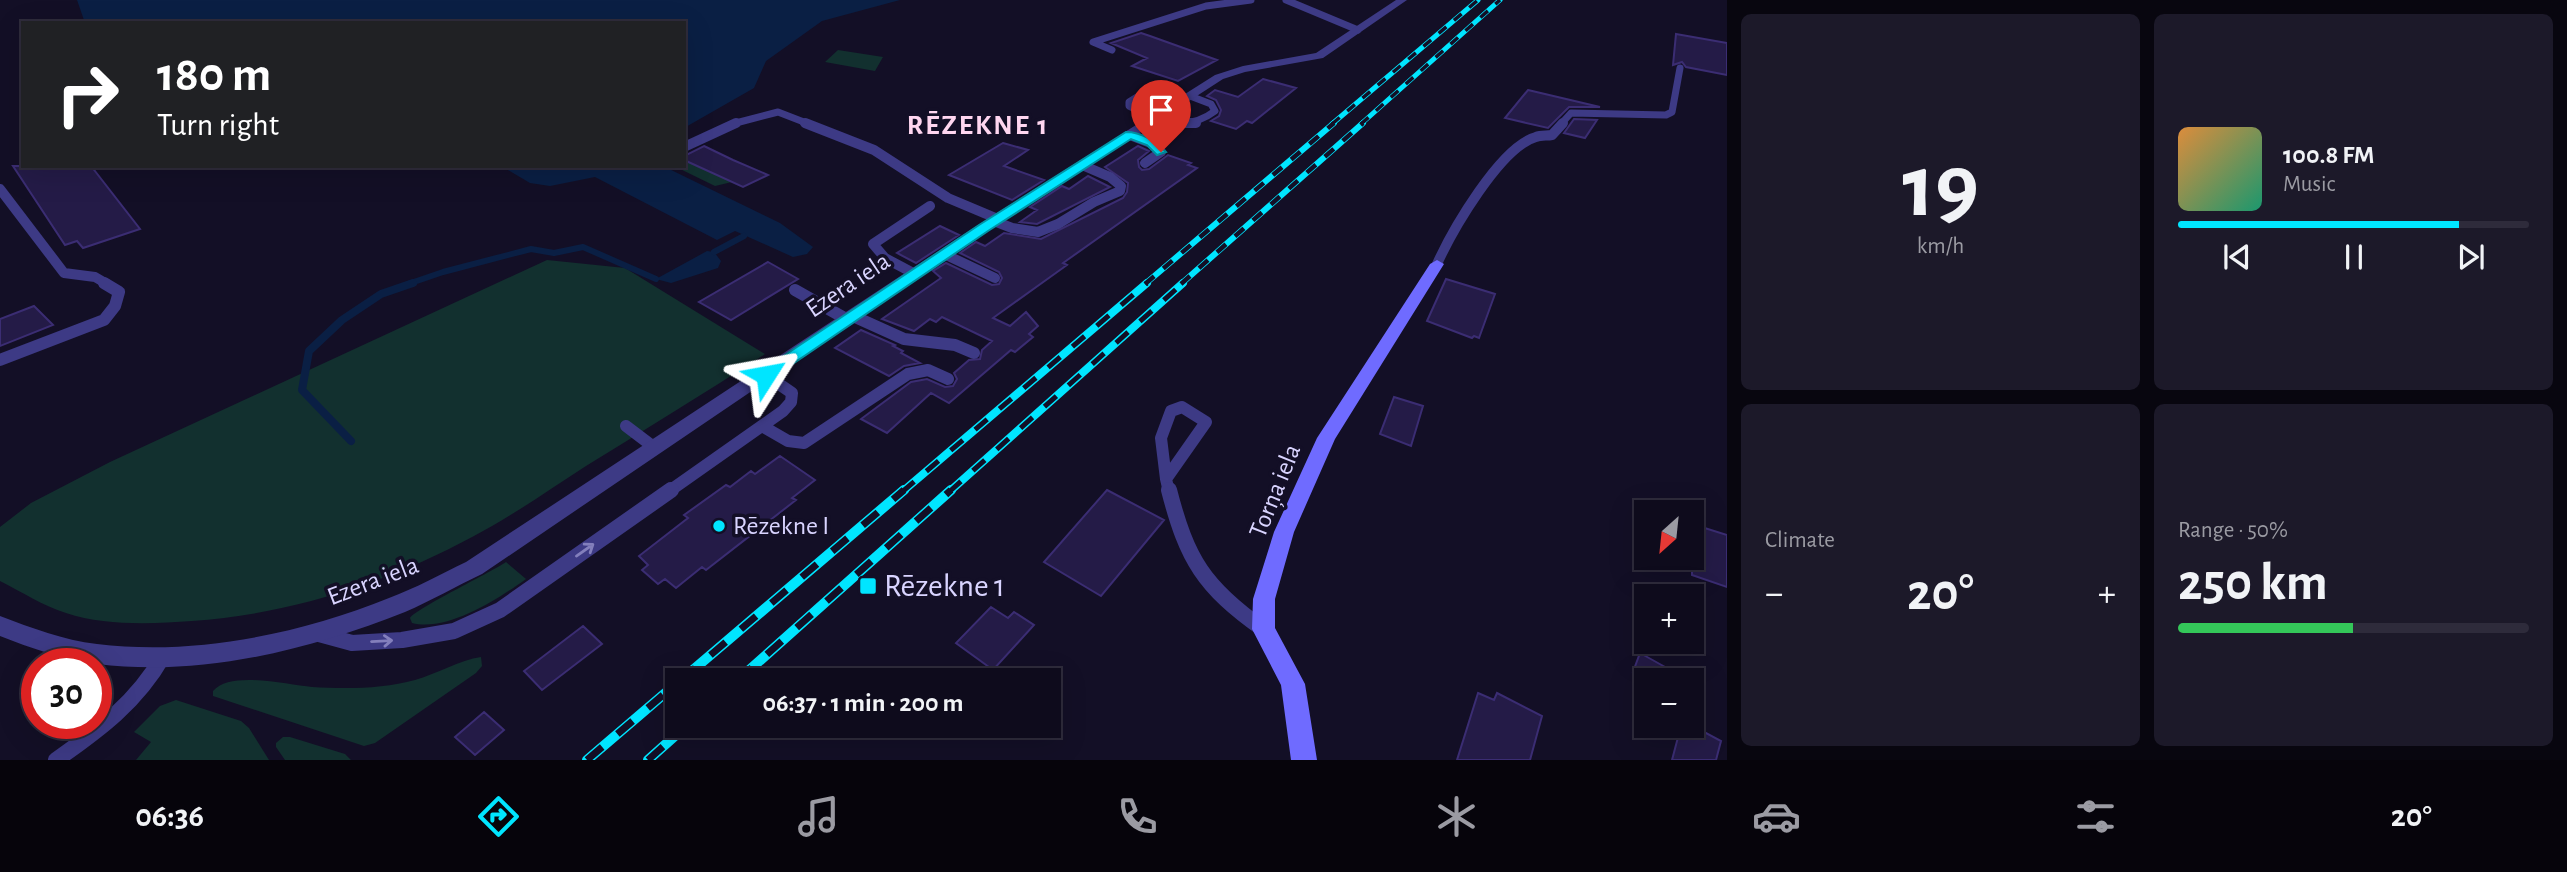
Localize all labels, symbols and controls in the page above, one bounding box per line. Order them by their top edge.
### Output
icon: right [42,49,133,140]
text: 180 m [157,51,271,100]
pin [1131,80,1191,152]
icon: arrive [1142,91,1180,129]
text: Turn right [157,109,279,141]
district label: RĒZEKNE 1 [907,111,1049,140]
text: 19 [1902,142,1979,233]
text: 100.8 FM [2283,142,2374,168]
text: Music [2283,173,2335,196]
text: km/h [1917,235,1964,258]
icon: previous [2218,238,2256,276]
icon: pause [2335,238,2373,276]
icon: next [2452,238,2490,276]
street label: Ezera iela [801,248,895,322]
position arrow [729,338,803,412]
street label: Torņa iela [1245,441,1307,542]
north arrow [1634,500,1704,570]
map controls [1634,500,1704,738]
place label: Rēzekne I [733,513,829,539]
marker: Rēzekne I [711,518,727,534]
text: Range · 50% [2178,519,2288,542]
text: Climate [1765,529,1835,552]
one-way arrow [575,543,594,557]
street label: Ezera iela [324,552,422,610]
text: 250 km [2178,557,2328,609]
text: 20° [1907,567,1974,619]
place label: Rēzekne 1 [884,570,1005,602]
text: − [1765,575,1783,613]
text: + [2098,575,2116,613]
marker: Rēzekne 1 [858,576,878,596]
button: + [1634,584,1704,654]
one-way arrow [370,635,393,648]
speed limit sign: 30 [21,648,112,739]
button: − [1634,668,1704,738]
text: 06:37 · 1 min · 200 m [762,690,964,716]
icon: directions [474,792,523,841]
icon: music [794,792,843,841]
icon: phone [1113,792,1162,841]
icon: climate [1432,792,1481,841]
icon: car [1752,792,1801,841]
icon: filters [2071,792,2120,841]
text: 06:36 [135,800,204,832]
text: 20° [2391,800,2432,832]

